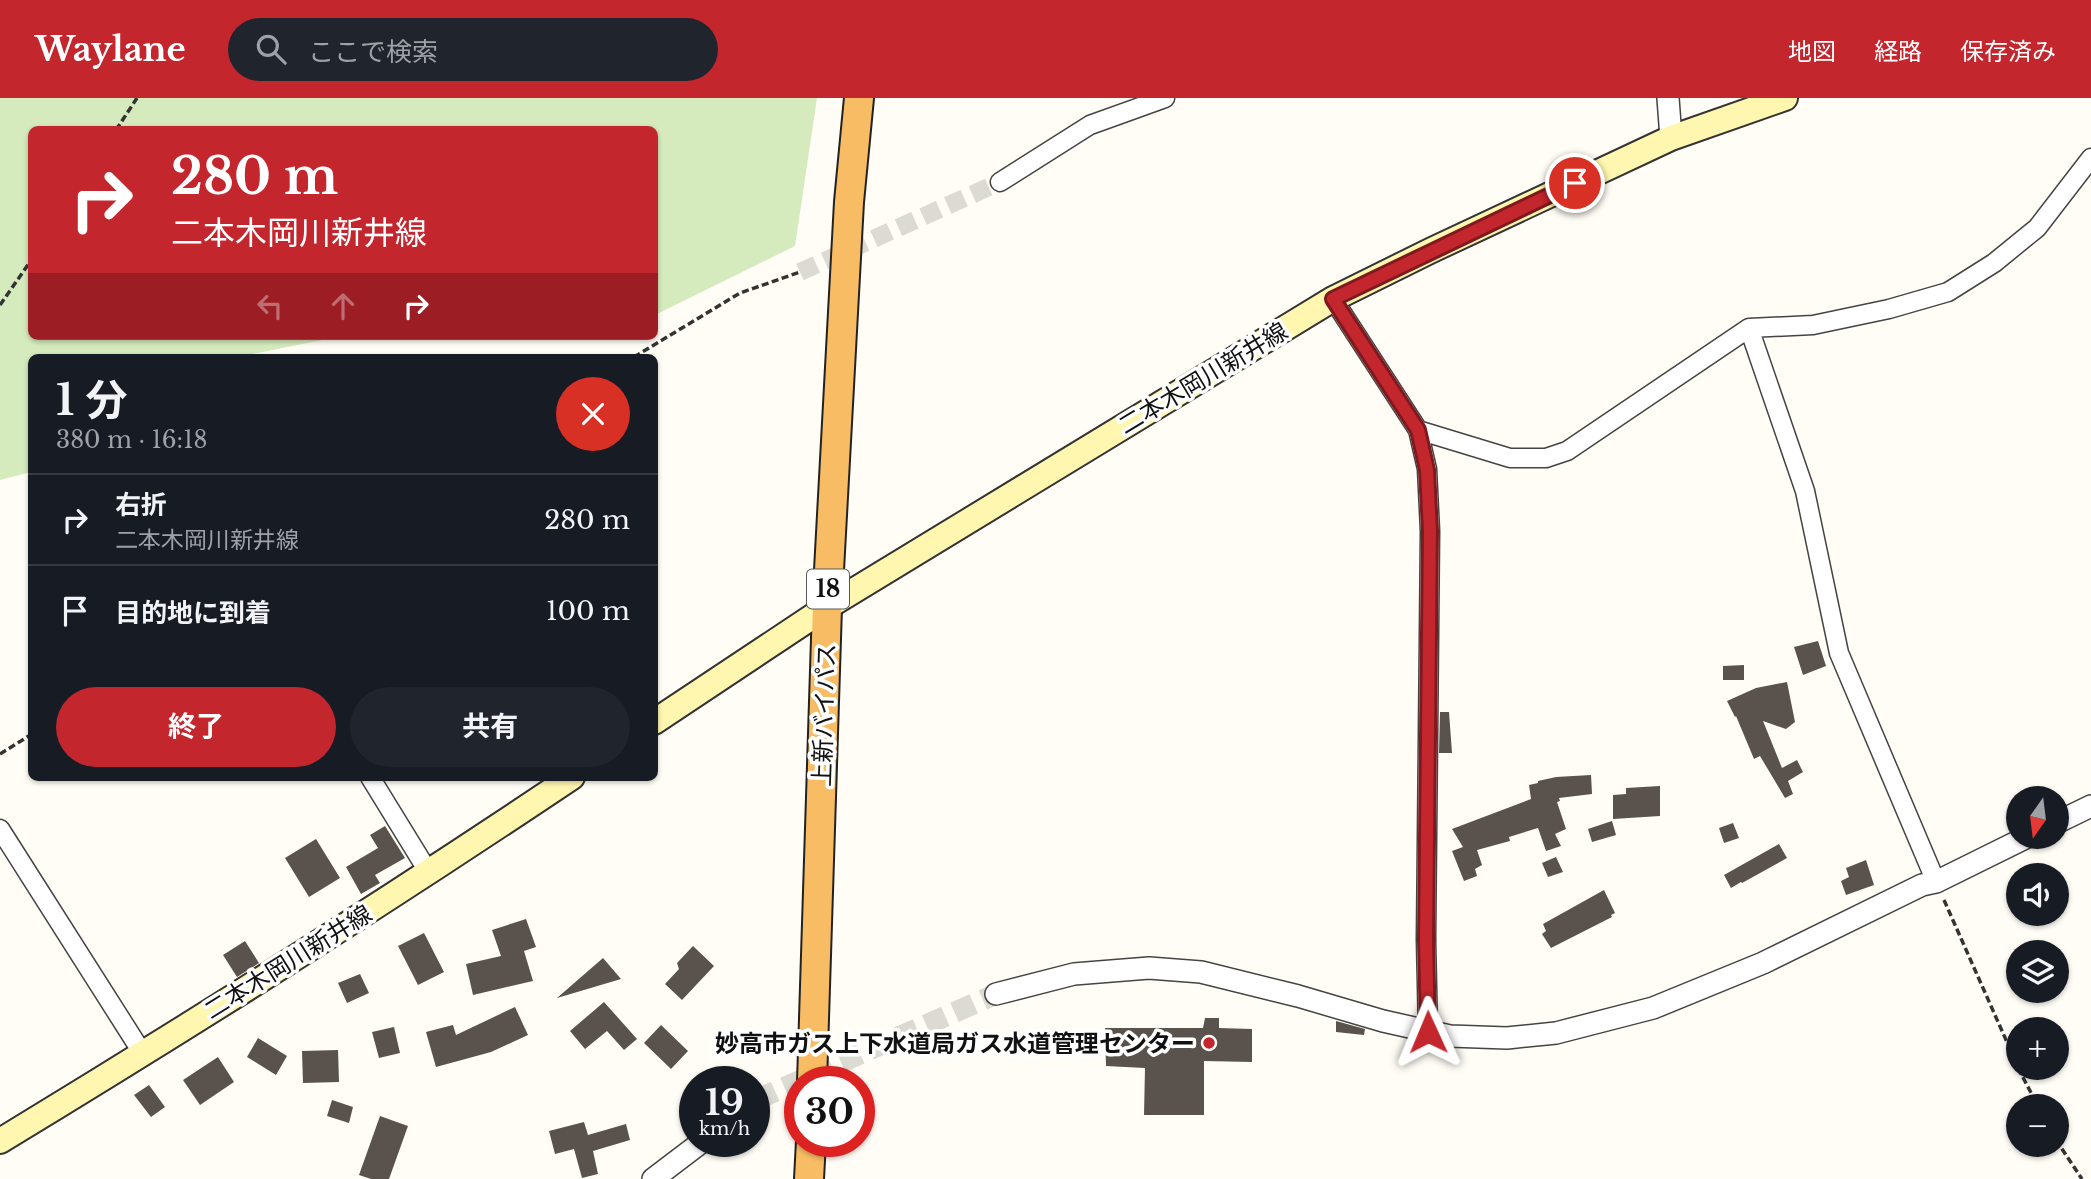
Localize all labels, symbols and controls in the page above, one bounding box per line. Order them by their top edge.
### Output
search box [228,18,718,81]
text: Waylane [35,29,186,70]
icon: search [252,30,290,68]
text: ここで検索 [308,36,438,68]
text: 地図 [1788,37,1836,66]
text: 経路 [1874,37,1922,66]
text: 保存済み [1960,37,2056,66]
text: 280 m [171,146,338,207]
pin [1545,153,1605,213]
icon: right [56,154,147,245]
icon: arrive [1556,164,1594,202]
text: 二本木岡川新井線 [171,213,427,253]
icon: left [251,287,289,325]
icon: ahead [324,287,362,325]
icon: right [397,287,435,325]
street label: 二本木岡川新井線 [1113,316,1293,440]
text: 1 分 [56,374,127,426]
button: close [556,377,630,451]
text: 380 m · 16:18 [56,426,207,454]
text: 右折 [115,489,167,521]
icon: right [56,501,94,539]
text: 280 m [544,504,630,536]
text: 二本木岡川新井線 [115,526,299,554]
road number: 18 [807,569,849,608]
icon: arrive [56,592,94,630]
text: 100 m [546,595,630,627]
text: 目的地に到着 [115,597,271,629]
street label: 上新バイパス [807,643,841,787]
button: 終了 [56,687,336,767]
button: 共有 [350,687,630,767]
north arrow [2006,786,2068,849]
map controls [2006,786,2069,1157]
button: sound [2006,863,2069,926]
street label: 二本木岡川新井線 [199,899,377,1025]
button: layers [2006,940,2069,1003]
position arrow [1391,995,1465,1069]
button: + [2006,1017,2069,1080]
place label: 妙高市ガス上下水道局ガス水道管理センター [715,1029,1195,1058]
marker: 妙高市ガス上下水道局ガス水道管理センター [1201,1035,1217,1051]
speed limit sign: 30 [784,1066,875,1157]
text: 19 [705,1081,744,1124]
button: − [2006,1094,2069,1157]
text: km/h [699,1118,750,1140]

